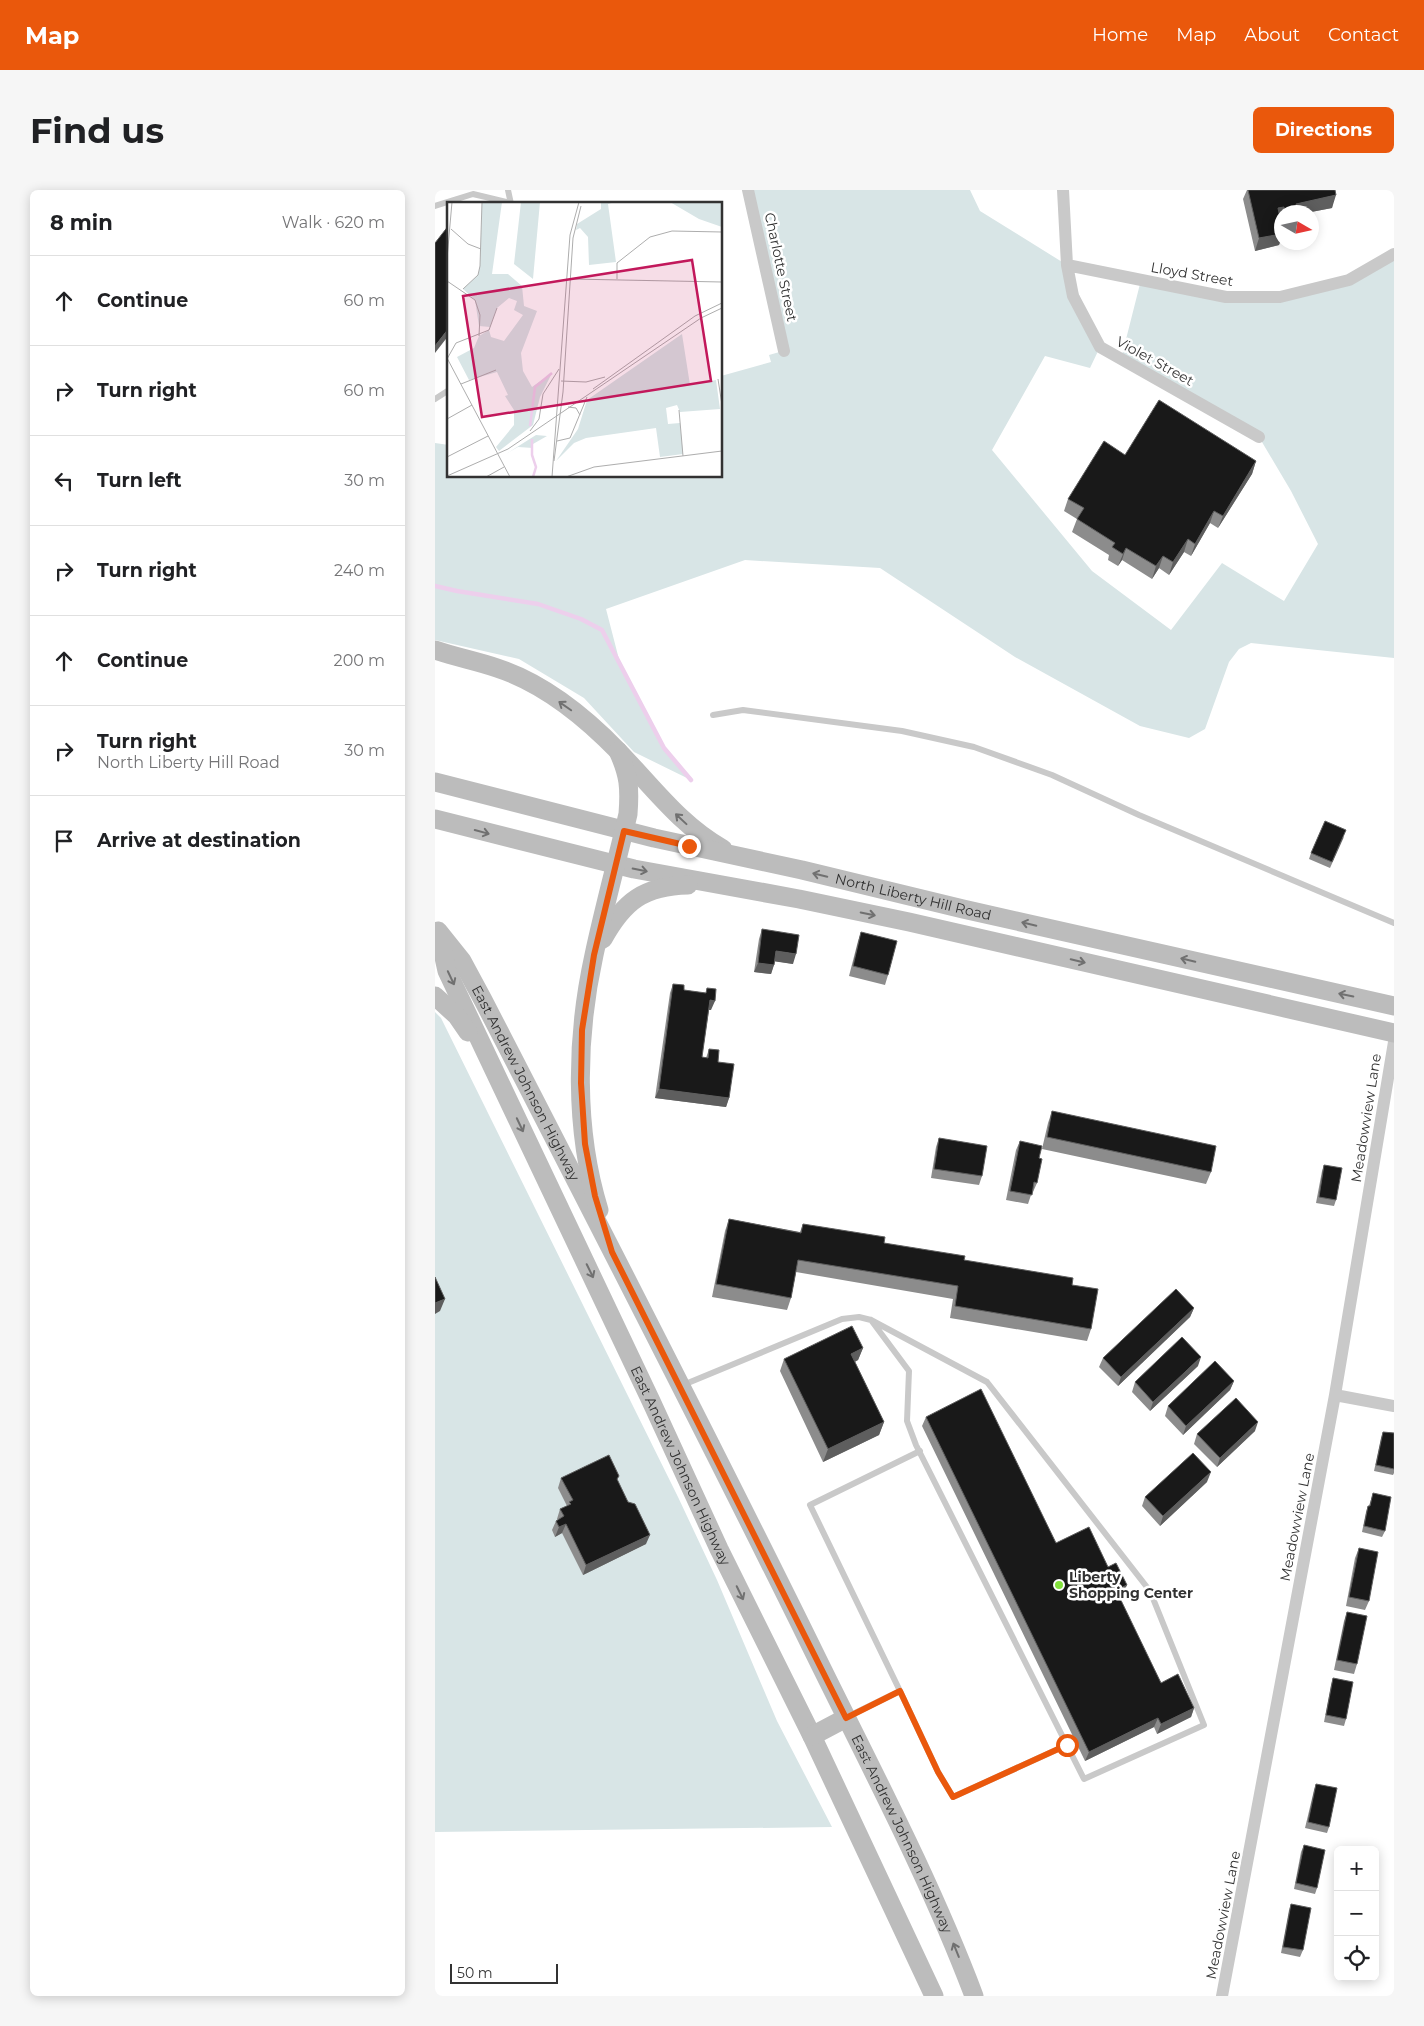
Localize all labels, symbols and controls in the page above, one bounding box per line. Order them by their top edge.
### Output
text: Map [25,21,79,50]
text: Home [1092,24,1148,46]
text: Map [1176,24,1216,46]
text: About [1244,24,1300,46]
text: Contact [1328,24,1399,46]
button: Directions [1253,107,1394,153]
text: Find us [30,109,164,152]
inset map [447,202,723,478]
north arrow [1274,205,1319,250]
text: 8 min [50,210,113,235]
street label: Charlotte Street [761,211,801,323]
text: Walk · 620 m [282,213,385,232]
street label: Lloyd Street [1149,258,1235,290]
icon: ahead [50,287,78,315]
text: Continue [97,289,188,312]
text: 60 m [343,291,385,310]
street label: Violet Street [1113,332,1197,390]
icon: right [50,377,78,405]
text: Turn right [97,379,197,402]
text: 60 m [343,381,385,400]
icon: left [50,467,78,495]
text: Turn left [97,469,182,492]
text: 30 m [344,471,385,490]
icon: right [50,557,78,585]
text: Turn right [97,559,197,582]
text: 240 m [334,561,385,580]
icon: ahead [50,647,78,675]
text: Continue [97,649,188,672]
text: 200 m [334,651,385,670]
one-way arrow [559,700,572,711]
text: Turn right [97,730,197,753]
icon: right [50,737,78,765]
text: 30 m [344,741,385,760]
text: North Liberty Hill Road [97,753,280,772]
one-way arrow [675,812,687,825]
icon: arrive [50,827,78,855]
one-way arrow [474,827,490,837]
text: Arrive at destination [97,829,301,852]
route end [678,835,701,858]
one-way arrow [632,865,648,875]
street label: North Liberty Hill Road [833,869,993,924]
one-way arrow [813,870,829,879]
one-way arrow [860,909,876,919]
one-way arrow [1022,919,1038,928]
one-way arrow [1180,955,1196,964]
one-way arrow [1070,957,1086,966]
one-way arrow [446,970,456,985]
street label: East Andrew Johnson Highway [468,982,584,1184]
one-way arrow [1339,990,1355,1000]
street label: Meadowview Lane [1347,1052,1385,1184]
one-way arrow [515,1117,525,1132]
one-way arrow [586,1263,595,1278]
street label: East Andrew Johnson Highway [627,1363,735,1569]
street label: Meadowview Lane [1276,1451,1318,1583]
place label: Liberty Shopping Center [1069,1568,1193,1602]
marker: Liberty Shopping Center [1053,1579,1065,1591]
one-way arrow [736,1585,745,1600]
street label: East Andrew Johnson Highway [847,1731,957,1936]
route start [1056,1734,1079,1757]
map controls [1334,1846,1379,1981]
button: + [1334,1846,1379,1891]
street label: Meadowview Lane [1202,1849,1244,1981]
button: − [1334,1891,1379,1936]
button: locate [1334,1936,1379,1981]
one-way arrow [951,1943,960,1959]
scale bar [450,1961,557,1984]
text: 50 m [457,1964,493,1982]

